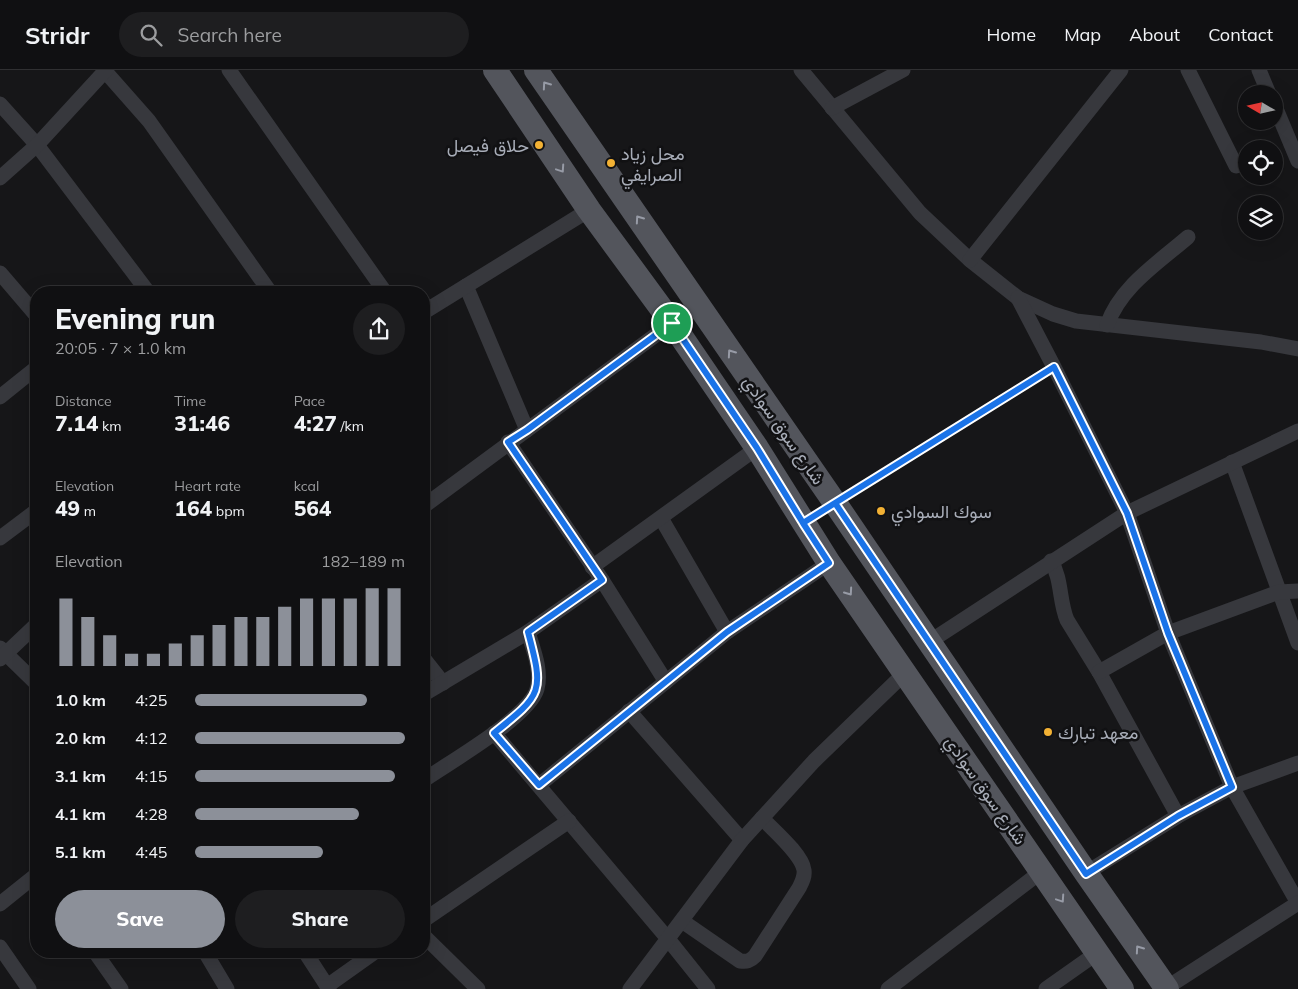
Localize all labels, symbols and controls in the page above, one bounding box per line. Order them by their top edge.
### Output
search box [119,12,469,57]
text: Stridr [25,20,89,50]
icon: search [137,21,165,49]
text: Search here [177,23,282,47]
text: Home [986,23,1036,46]
text: Map [1064,23,1101,46]
text: About [1129,23,1180,46]
text: Contact [1208,23,1273,46]
one-way arrow [543,82,553,91]
north arrow [1238,85,1282,130]
map controls [1238,85,1283,240]
place label: حلاق فيصل [447,134,529,157]
marker: حلاق فيصل [533,139,545,151]
button: locate [1238,140,1283,185]
place label: محل زياد الصرايفي [621,142,685,190]
marker: محل زياد الصرايفي [605,157,617,169]
one-way arrow [555,163,564,172]
button: layers [1238,195,1283,240]
one-way arrow [636,216,645,225]
text: Evening run [55,301,215,336]
pin [651,302,693,344]
button: share [353,303,405,355]
icon: arrive [658,309,686,337]
text: 20:05 · 7 × 1.0 km [55,338,186,358]
one-way arrow [728,349,737,359]
street label: شارع سوق سوادي [735,371,830,491]
text: Distance [55,392,112,410]
text: Time [174,392,206,410]
text: Pace [294,392,325,410]
text: 7.14 [55,410,98,436]
text: 31:46 [174,410,230,436]
text: 4:27 [294,410,337,436]
text: km [98,417,121,435]
text: /km [337,417,364,435]
text: Elevation [55,477,114,495]
text: Heart rate [174,477,241,495]
text: kcal [294,477,319,495]
text: 49 [55,495,80,521]
text: 164 [174,495,212,521]
text: 564 [294,495,331,521]
place label: سوك السوادي [891,500,992,527]
text: m [80,502,96,520]
text: bpm [212,502,245,520]
marker: سوك السوادي [875,505,887,517]
text: Elevation [55,551,123,571]
text: 182–189 m [321,551,405,571]
one-way arrow [843,586,852,596]
text: 1.0 km [55,690,106,710]
text: 4:25 [135,690,167,710]
place label: معهد تبارك [1058,721,1138,744]
marker: معهد تبارك [1042,726,1054,738]
text: 2.0 km [55,728,106,748]
text: 4:12 [135,728,167,748]
street label: شارع سوق سوادي [937,731,1032,851]
text: 3.1 km [55,766,106,786]
text: 4:15 [135,766,167,786]
text: 4.1 km [55,804,106,824]
text: 4:28 [135,804,167,824]
text: 5.1 km [55,842,106,862]
text: 4:45 [135,842,167,862]
button: Save [55,890,225,948]
button: Share [235,890,405,948]
one-way arrow [1055,893,1064,903]
one-way arrow [1136,945,1145,955]

